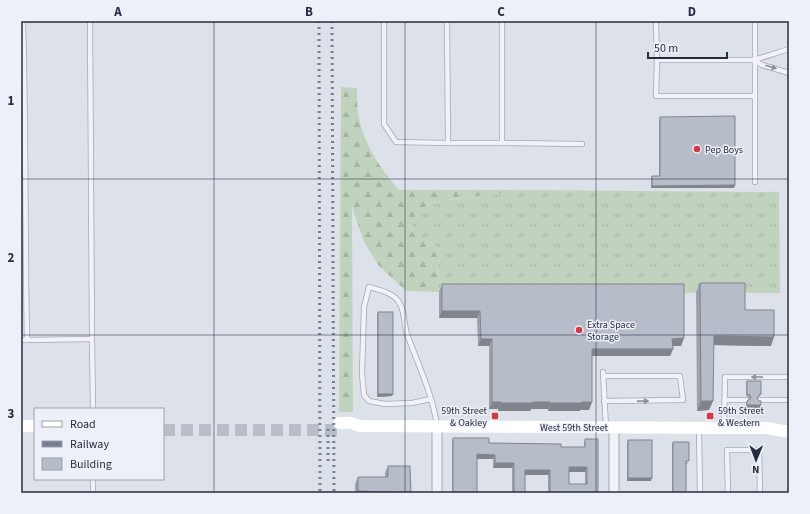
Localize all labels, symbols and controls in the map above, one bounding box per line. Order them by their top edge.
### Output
text: A [113,3,122,21]
text: B [305,3,313,21]
text: C [497,3,505,21]
text: D [688,3,696,21]
scale bar [648,34,727,60]
text: 50 m [654,40,678,57]
one-way arrow [766,64,778,70]
text: 1 [8,92,15,110]
place label: Pep Boys [705,143,743,157]
marker: Pep Boys [692,144,702,154]
text: 2 [8,249,15,267]
place label: Extra Space Storage [587,318,635,344]
marker: Extra Space Storage [574,325,584,335]
one-way arrow [750,374,763,380]
one-way arrow [637,398,650,404]
place label: 59th Street & Oakley [441,404,488,430]
place label: 59th Street & Western [718,404,764,430]
text: 3 [8,405,15,423]
legend [34,408,164,480]
marker: 59th Street & Oakley [490,411,500,421]
marker: 59th Street & Western [705,411,715,421]
text: Road [70,416,96,433]
street label: West 59th Street [540,421,609,435]
text: Railway [70,436,109,453]
north arrow [736,440,776,480]
text: Building [70,456,112,473]
text: N [752,462,760,477]

